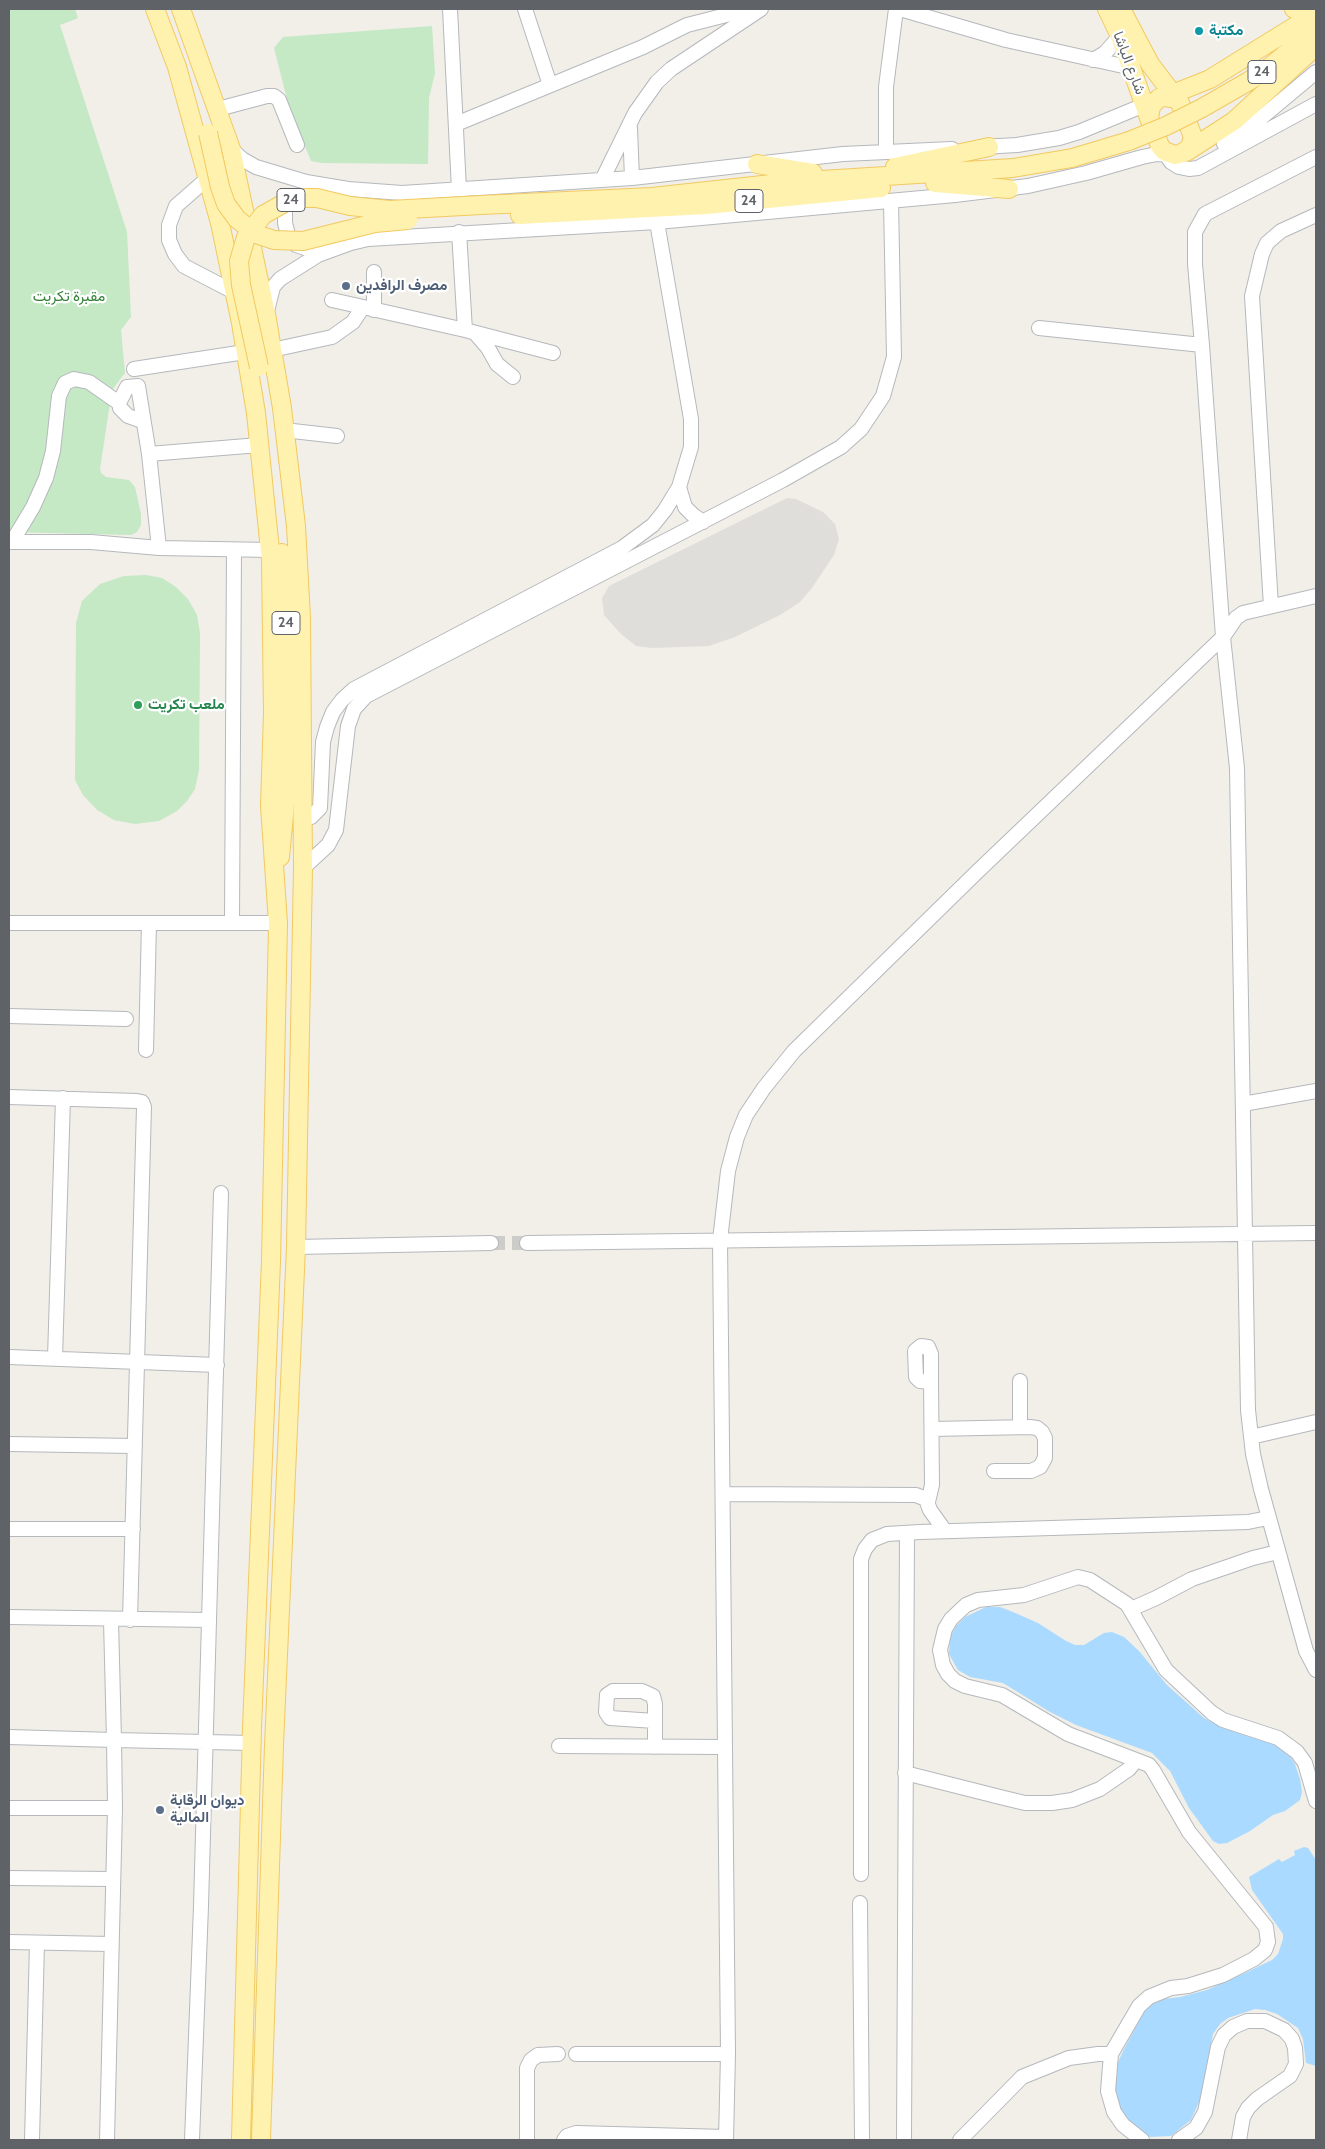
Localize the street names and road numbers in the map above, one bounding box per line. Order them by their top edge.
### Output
street label: شارع الباشا [1109,29,1149,97]
road number: 24 [1248,61,1276,84]
road number: 24 [277,188,305,212]
road number: 24 [735,190,763,212]
road number: 24 [272,612,300,634]

